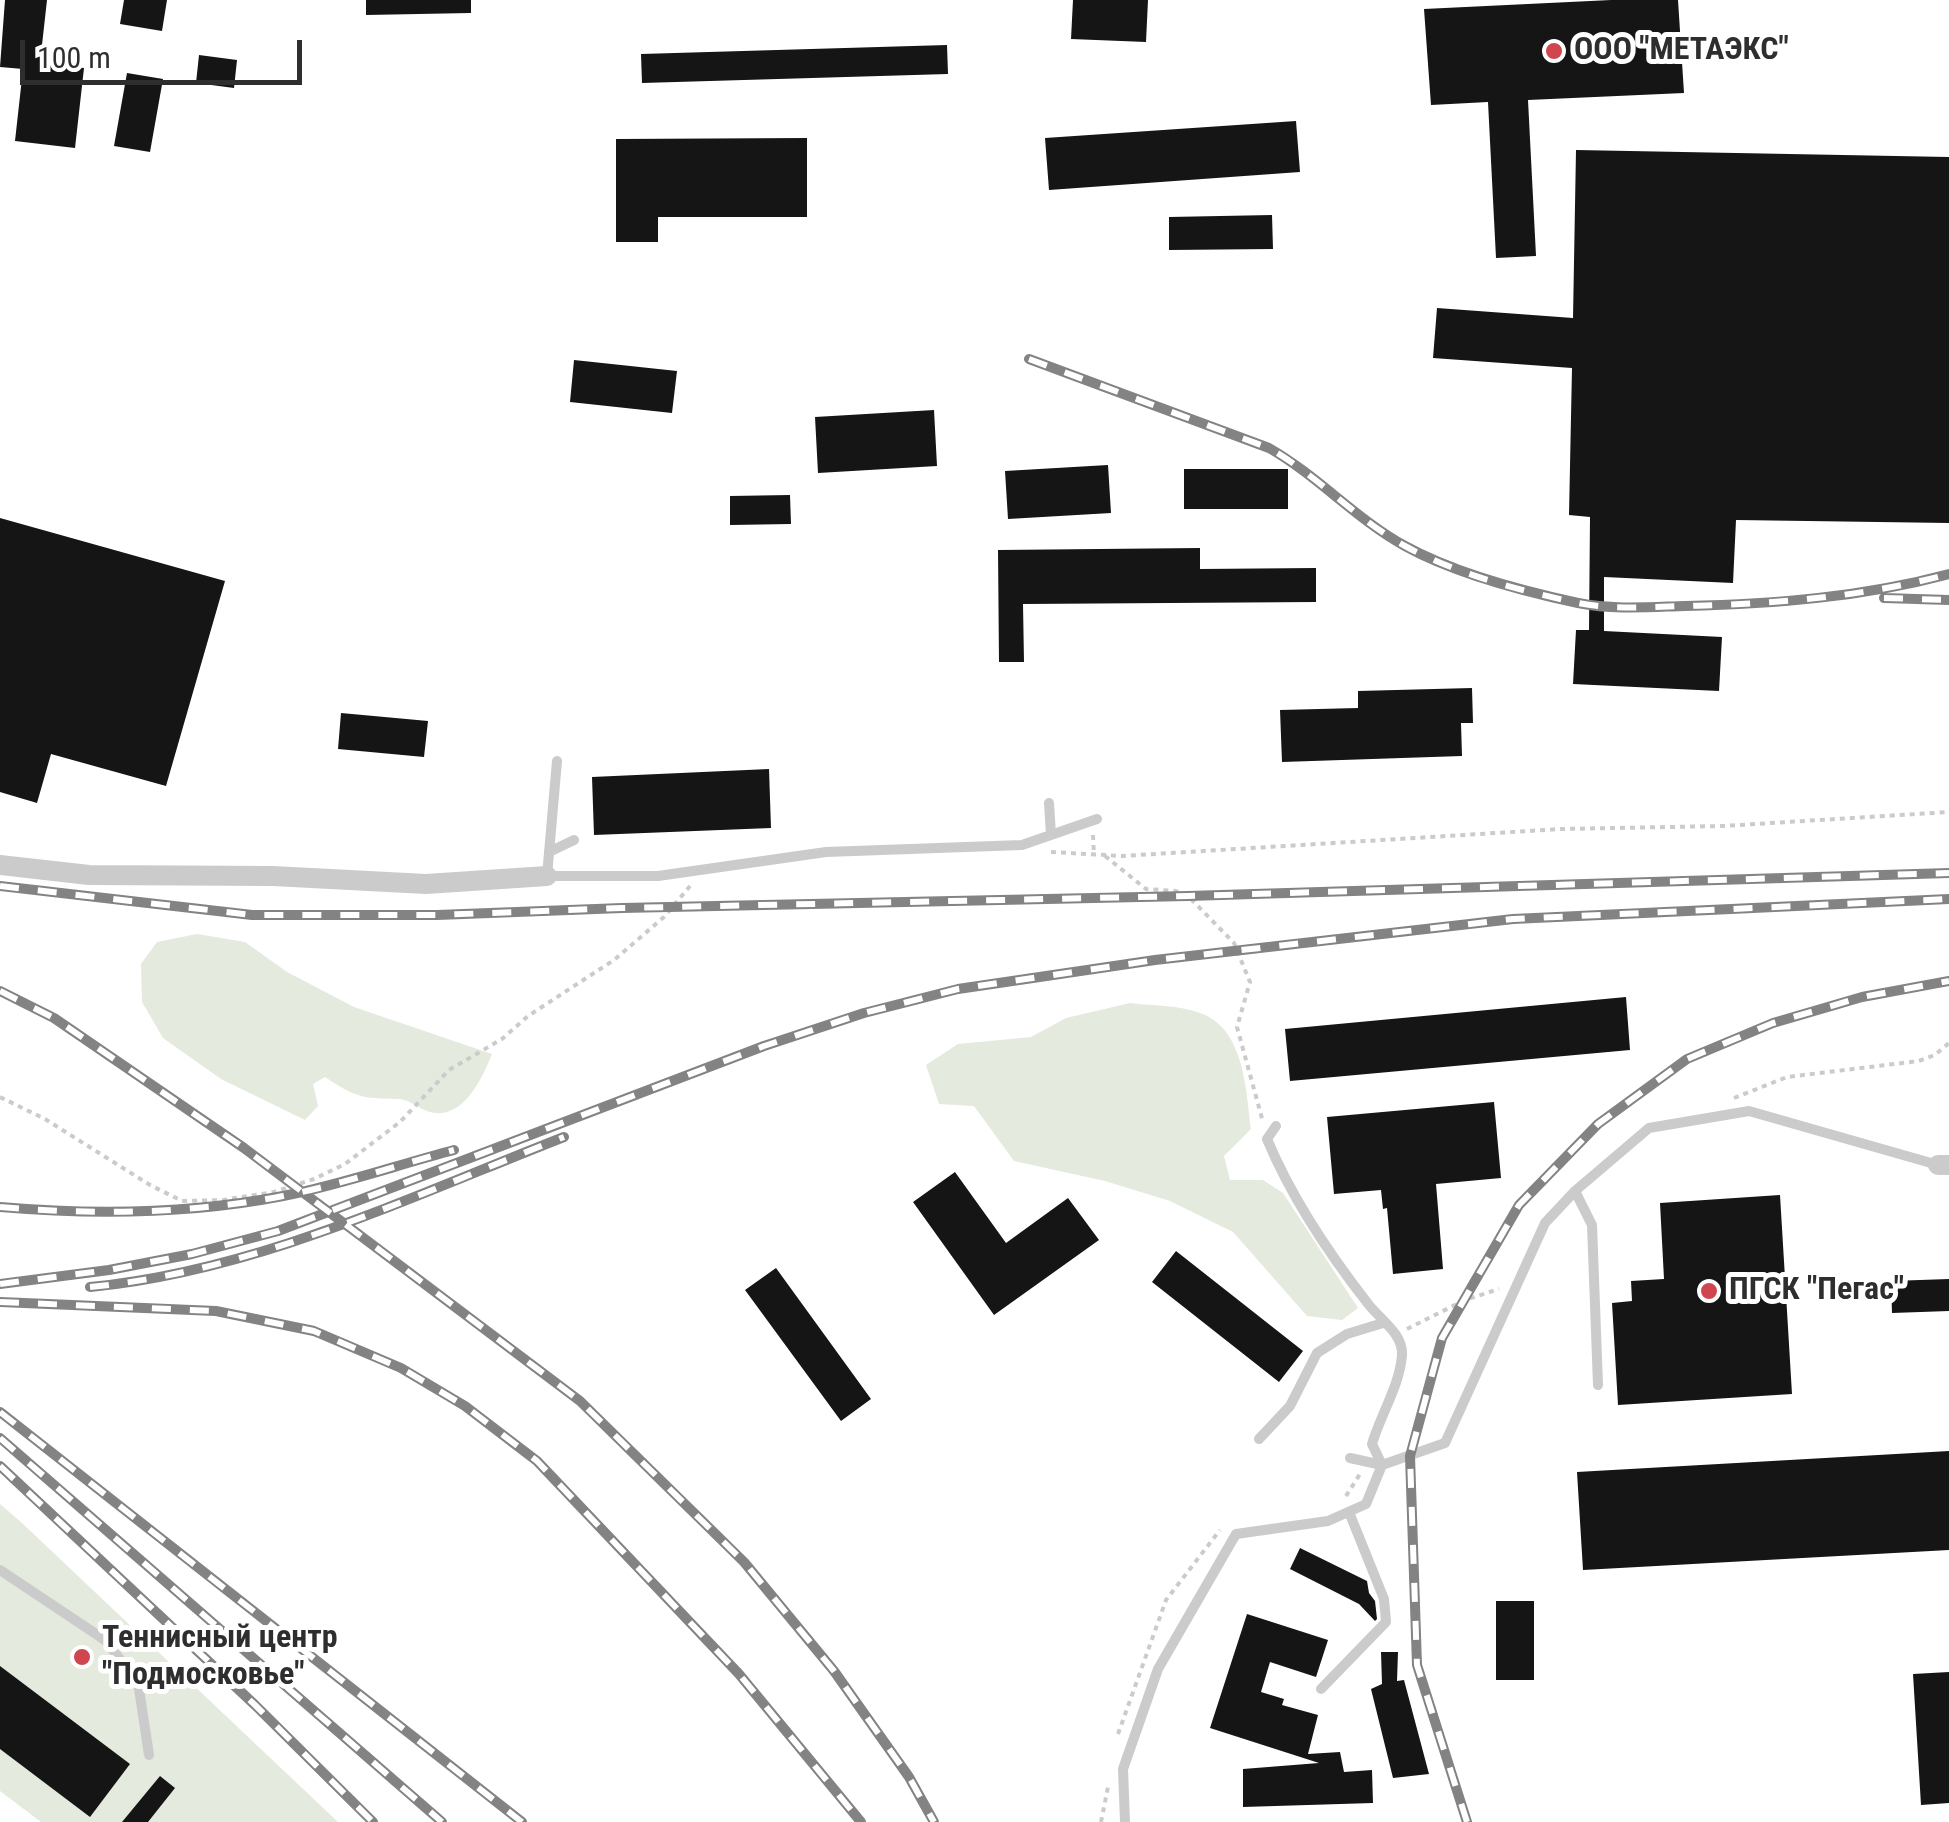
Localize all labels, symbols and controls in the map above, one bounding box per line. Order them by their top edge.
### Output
scale bar [25,20,308,82]
place label: ООО "МЕТАЭКС" [1574,32,1789,70]
text: 100 m [37,40,111,75]
marker: ООО "МЕТАЭКС" [1543,40,1565,62]
place label: ПГСК "Пегас" [1729,1272,1904,1310]
marker: ПГСК "Пегас" [1698,1280,1720,1302]
place label: Теннисный центр "Подмосковье" [102,1620,338,1695]
marker: Теннисный центр "Подмосковье" [71,1646,93,1668]

